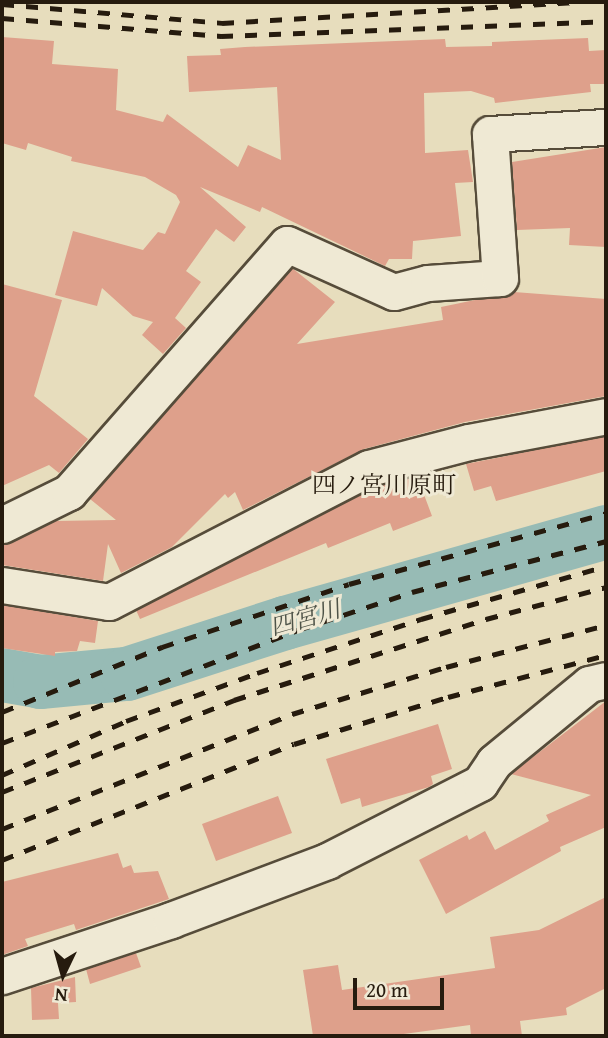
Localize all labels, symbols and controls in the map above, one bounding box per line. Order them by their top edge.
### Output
district label: 四ノ宮川原町 [312,471,456,499]
water label: 四宮川 [266,594,344,642]
north arrow [28,940,98,1010]
scale bar [356,964,447,1008]
text: 20 m [366,974,408,1005]
text: N [54,981,69,1010]

